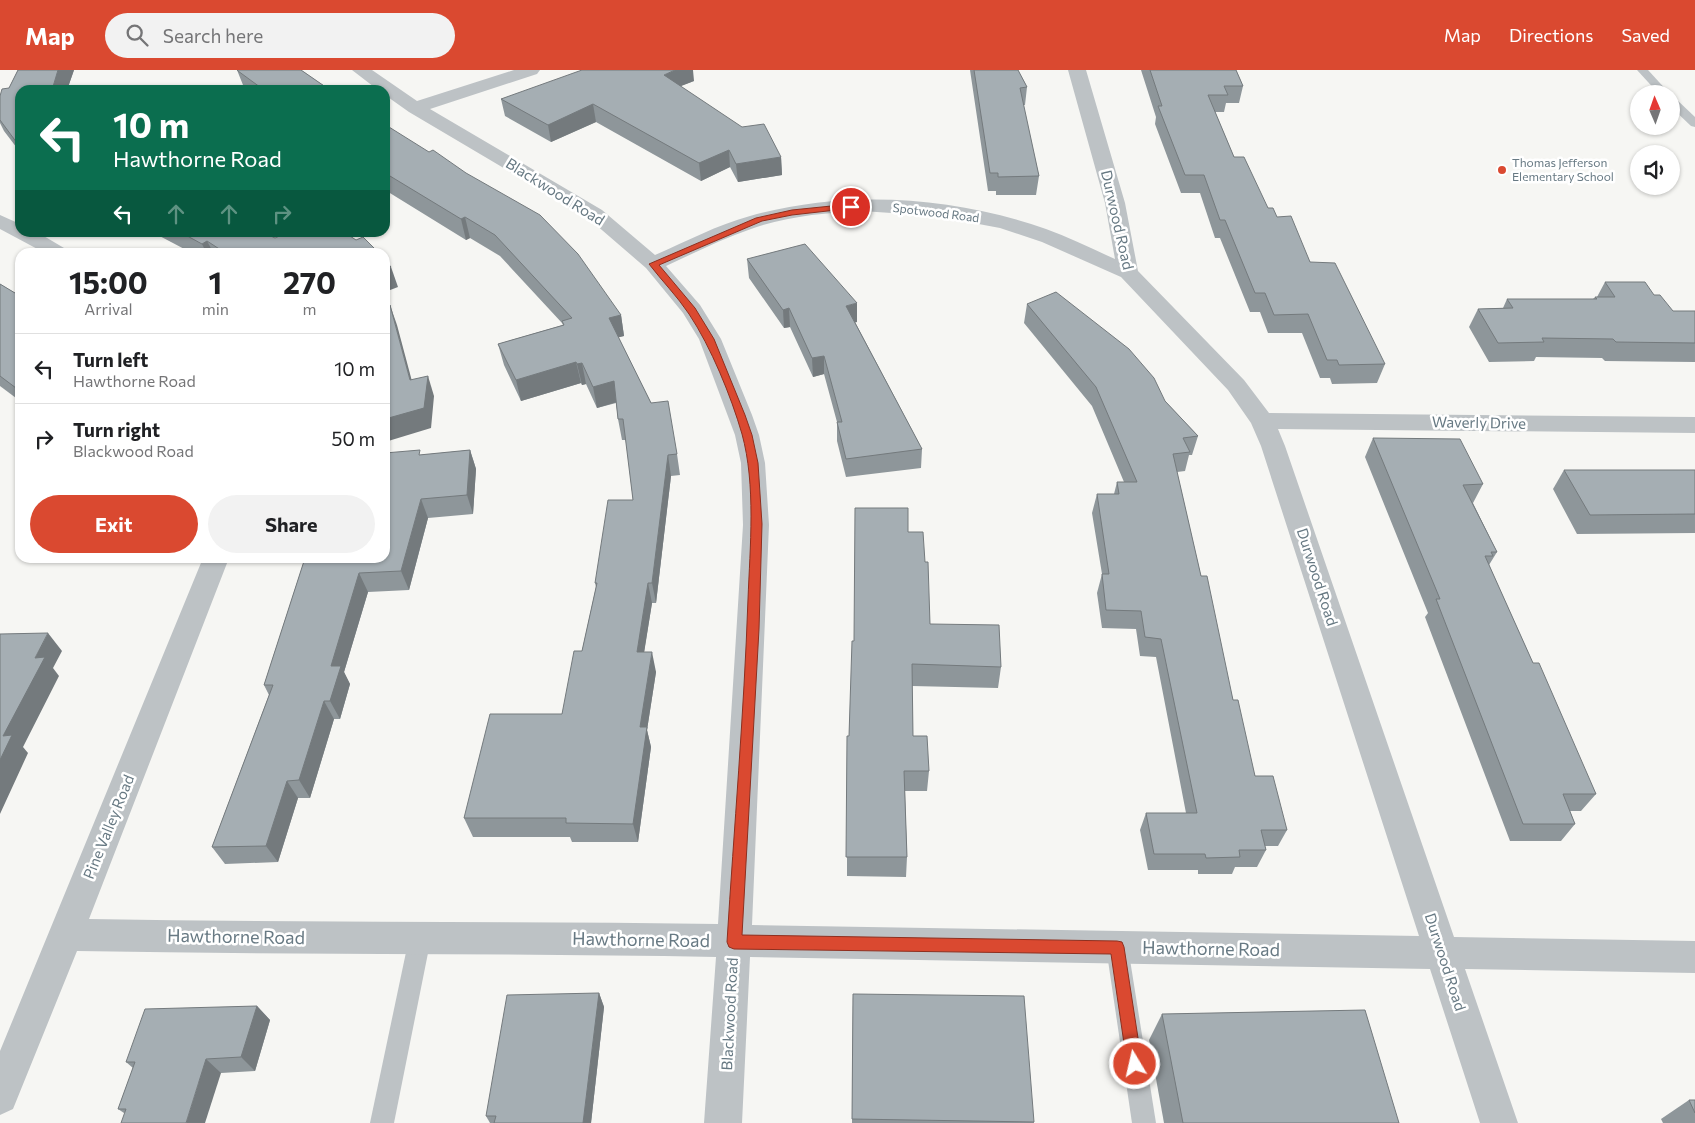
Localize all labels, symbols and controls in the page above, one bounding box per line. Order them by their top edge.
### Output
search box [105,13,455,58]
text: Map [25,21,75,50]
icon: search [123,21,151,49]
text: Search here [163,24,263,47]
text: Map [1444,24,1481,46]
text: Directions [1509,24,1593,46]
text: Saved [1621,24,1670,46]
north arrow [1630,85,1680,135]
map controls [1630,85,1680,195]
text: 10 m [113,102,189,145]
icon: left [30,105,95,170]
text: Hawthorne Road [113,145,282,172]
button: sound [1630,145,1680,195]
street label: Blackwood Road [503,154,608,229]
place label: Thomas Jefferson Elementary School [1512,155,1614,183]
marker: Thomas Jefferson Elementary School [1496,164,1508,176]
street label: Durwood Road [1098,168,1138,271]
pin [830,186,872,228]
icon: arrive [837,193,865,221]
icon: left [109,200,137,228]
icon: ahead [162,200,190,228]
icon: ahead [215,200,243,228]
icon: right [268,200,296,228]
street label: Spotwood Road [892,200,980,224]
text: 15:00 [69,263,148,300]
text: 1 [209,263,222,300]
text: 270 [283,263,336,300]
text: Arrival [84,299,133,318]
text: min [202,299,229,318]
text: m [303,299,316,318]
text: Turn left [73,348,148,371]
icon: left [30,355,58,383]
text: 10 m [334,357,375,380]
text: Hawthorne Road [73,371,196,390]
street label: Waverly Drive [1432,412,1526,432]
text: Turn right [73,418,160,441]
icon: right [30,425,58,453]
text: 50 m [331,427,375,450]
text: Blackwood Road [73,441,194,460]
button: Exit [30,495,198,553]
button: Share [208,495,375,553]
street label: Durwood Road [1294,526,1342,628]
street label: Pine Valley Road [79,772,137,881]
street label: Durwood Road [1422,911,1470,1013]
street label: Hawthorne Road [167,924,305,948]
street label: Hawthorne Road [572,927,710,951]
street label: Hawthorne Road [1142,936,1280,960]
street label: Blackwood Road [717,957,741,1071]
position arrow [1108,1037,1160,1089]

